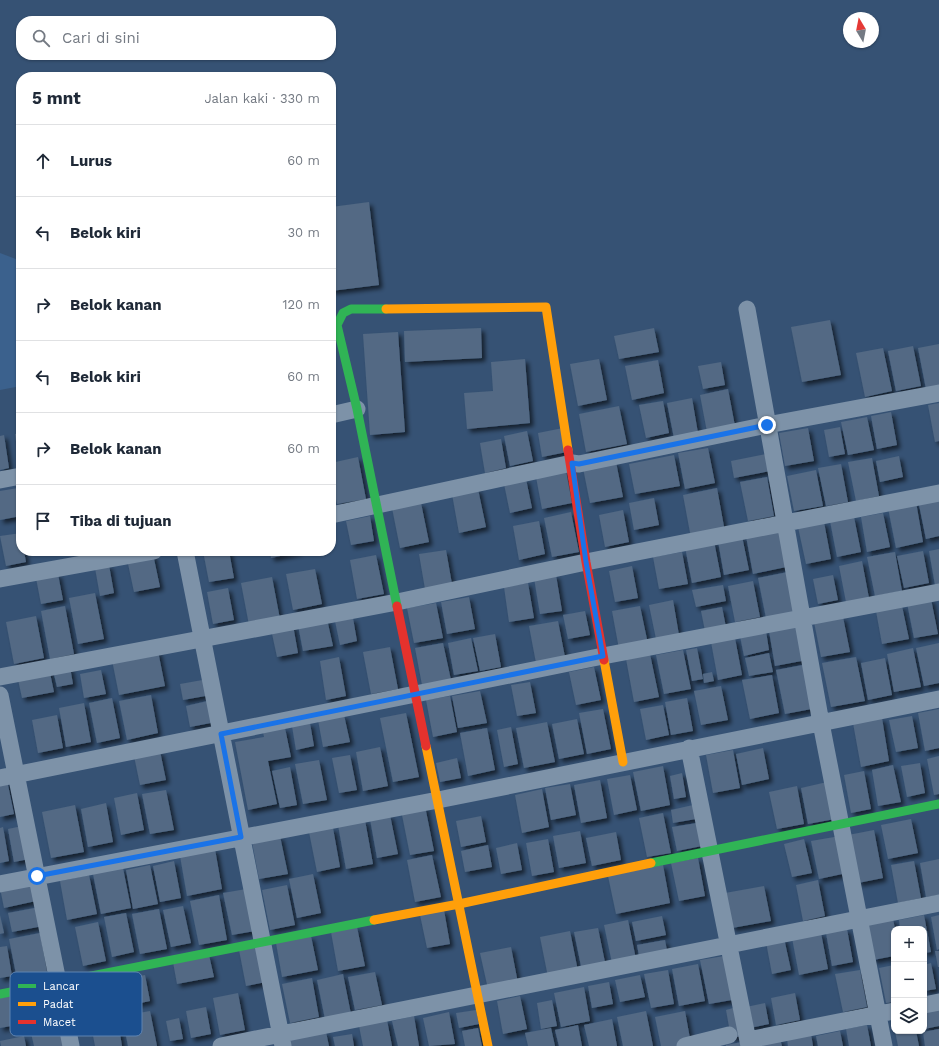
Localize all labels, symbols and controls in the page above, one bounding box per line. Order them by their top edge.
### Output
north arrow [843,12,879,48]
search box [16,16,336,60]
icon: search [30,27,52,49]
text: Cari di sini [62,29,140,47]
text: 5 mnt [32,88,81,108]
text: Jalan kaki · 330 m [204,91,320,106]
icon: ahead [32,150,54,172]
text: Lurus [70,152,112,170]
text: 60 m [287,153,320,168]
icon: left [32,222,54,244]
text: Belok kiri [70,224,141,242]
text: 30 m [288,225,320,240]
icon: right [32,294,54,316]
text: Belok kanan [70,296,161,314]
text: 120 m [282,297,320,312]
icon: left [32,366,54,388]
text: Belok kiri [70,368,141,386]
text: 60 m [287,369,320,384]
route end [758,416,776,434]
icon: right [32,438,54,460]
text: Belok kanan [70,440,161,458]
text: 60 m [287,441,320,456]
icon: arrive [32,510,54,532]
text: Tiba di tujuan [70,512,172,530]
route start [28,867,46,885]
map controls [891,926,927,1034]
button: + [891,926,927,962]
button: − [891,962,927,998]
legend [10,972,142,1036]
text: Lancar [43,980,80,993]
text: Padat [43,998,74,1011]
button: layers [891,998,927,1034]
text: Macet [43,1016,76,1029]

